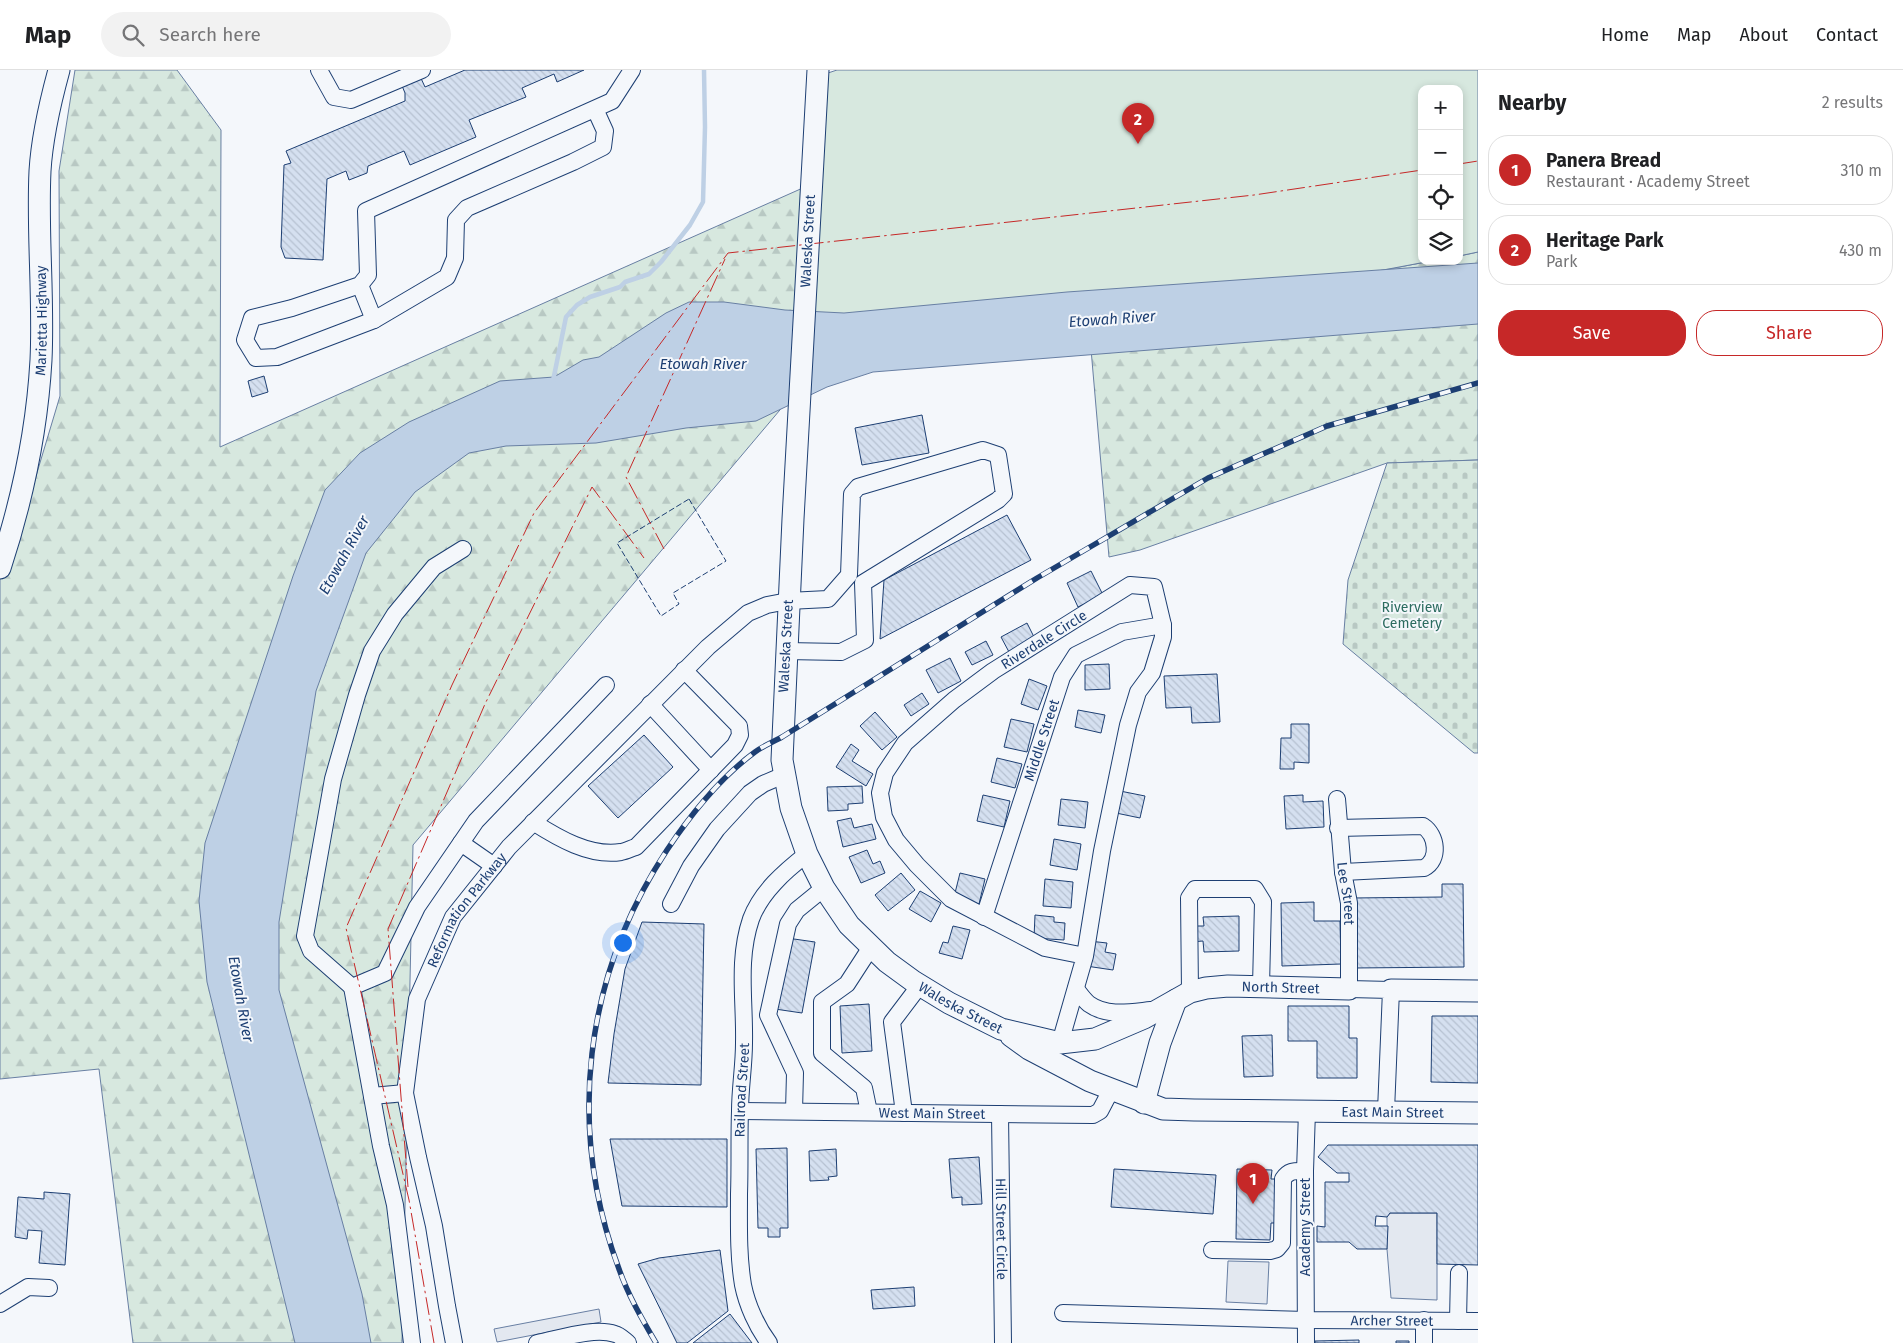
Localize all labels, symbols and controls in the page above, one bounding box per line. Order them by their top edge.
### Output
search box [101,12,451,57]
text: Map [25,21,71,49]
icon: search [119,21,147,49]
text: Search here [159,23,261,46]
text: Home [1601,24,1649,46]
text: Map [1677,24,1711,46]
text: About [1739,24,1788,46]
text: Contact [1816,24,1878,46]
map controls [1418,85,1463,265]
button: + [1418,85,1463,130]
text: Nearby [1498,90,1566,116]
text: 2 results [1822,93,1883,112]
pin: 2 [1122,103,1154,144]
button: − [1418,130,1463,175]
text: Panera Bread [1546,149,1661,172]
text: 1 [1511,161,1519,180]
text: 310 m [1841,161,1882,180]
text: Restaurant · Academy Street [1546,172,1750,191]
button: locate [1418,175,1463,220]
street label: Waleska Street [797,193,819,288]
button: layers [1418,220,1463,265]
text: Heritage Park [1546,229,1663,252]
text: 2 [1511,241,1519,260]
text: 430 m [1839,241,1882,260]
text: Park [1546,252,1578,271]
street label: Marietta Highway [31,265,50,376]
water label: Etowah River [1068,307,1157,331]
button: Save [1498,310,1686,356]
button: Share [1696,310,1883,356]
water label: Etowah River [659,355,748,373]
water label: Etowah River [315,511,374,597]
street label: Waleska Street [775,598,797,693]
park label: Riverview Cemetery [1382,599,1442,632]
street label: Riverdale Circle [998,607,1090,673]
street label: Middle Street [1020,696,1063,783]
street label: Reformation Parkway [423,849,510,970]
street label: Lee Street [1334,861,1358,926]
your location [610,930,636,956]
water label: Etowah River [225,955,258,1045]
street label: Waleska Street [915,978,1006,1037]
street label: North Street [1241,978,1321,997]
street label: Railroad Street [731,1042,753,1138]
street label: East Main Street [1341,1103,1445,1121]
street label: West Main Street [878,1104,986,1122]
pin: 1 [1237,1163,1269,1204]
street label: Academy Street [1297,1177,1314,1276]
street label: Hill Street Circle [992,1178,1011,1280]
street label: Archer Street [1350,1312,1434,1329]

